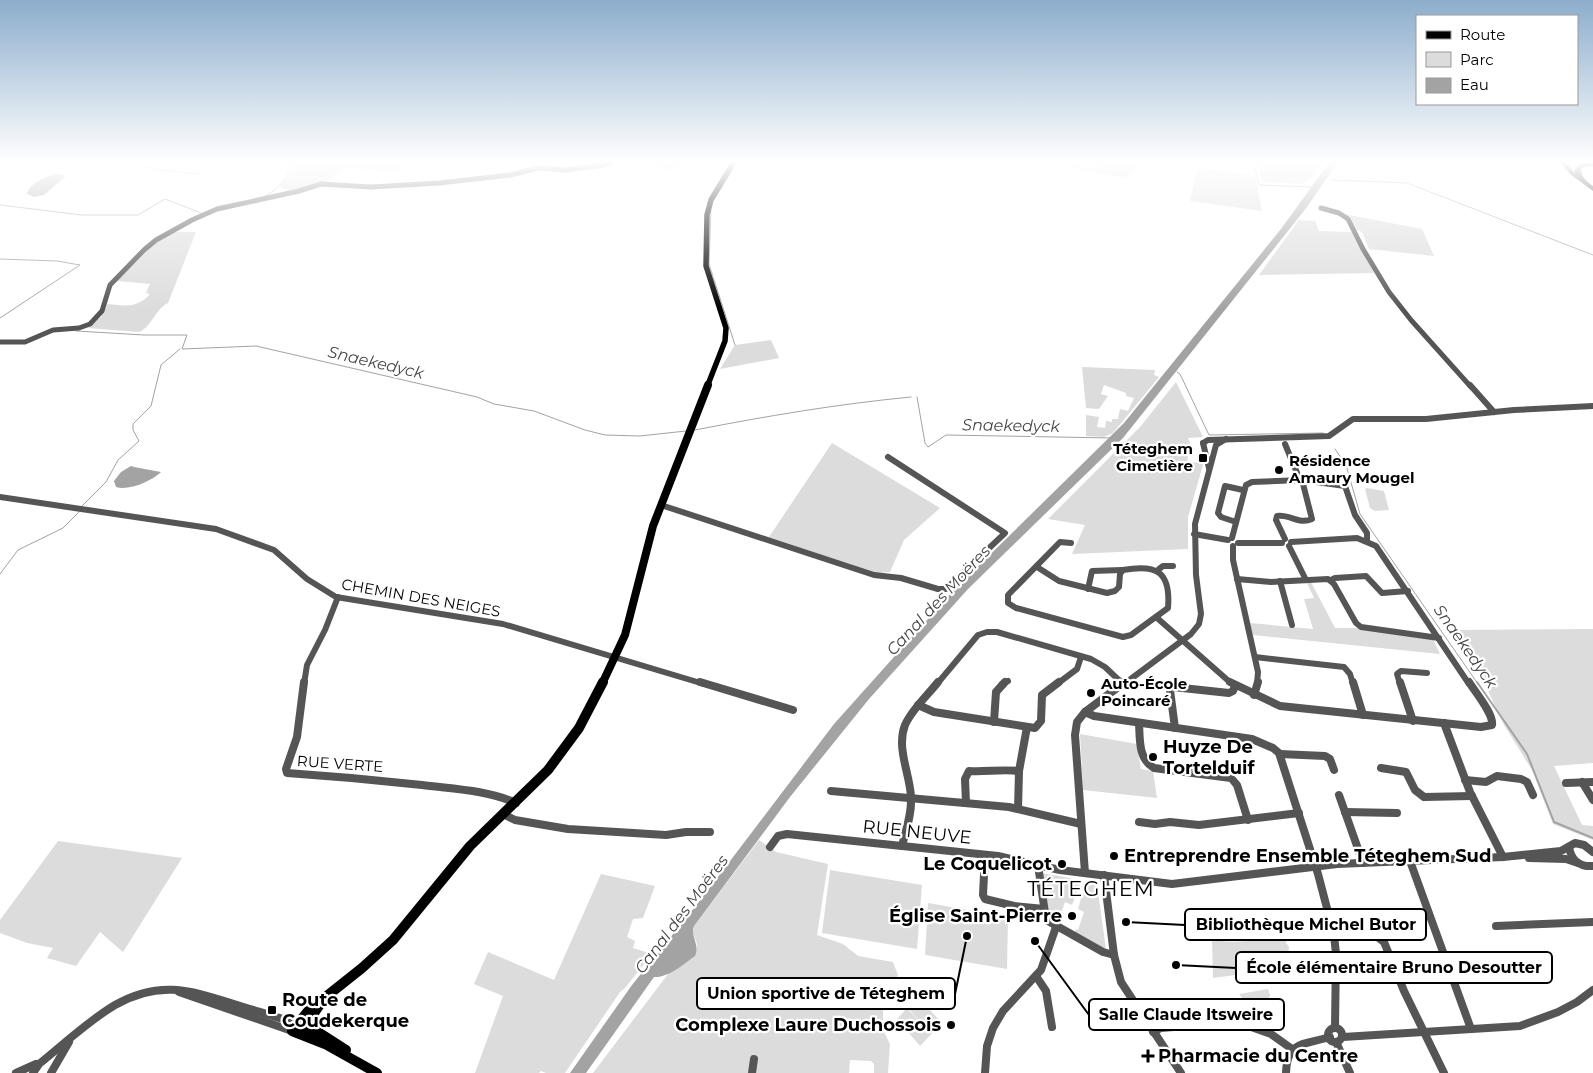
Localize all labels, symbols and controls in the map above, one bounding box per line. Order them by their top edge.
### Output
legend [1416,15,1578,105]
text: Route [1460,25,1505,44]
text: Parc [1460,50,1494,69]
text: Eau [1460,75,1489,94]
water label: Snaekedyck [326,342,427,383]
water label: Snaekedyck [962,415,1061,436]
place label: Téteghem Cimetière [1113,439,1193,475]
place label: Résidence Amaury Mougel [1288,451,1414,487]
marker: Téteghem Cimetière [1197,452,1209,464]
marker: Résidence Amaury Mougel [1273,464,1285,476]
water label: Canal des Moëres [883,541,994,659]
street label: CHEMIN DES NEIGES [340,574,502,621]
water label: Snaekedyck [1430,601,1502,693]
place label: Auto-École Poincaré [1100,674,1187,710]
marker: Auto-École Poincaré [1085,687,1097,699]
place label: Huyze De Tortelduif [1163,736,1255,779]
street label: RUE VERTE [296,751,384,776]
marker: Huyze De Tortelduif [1147,751,1159,763]
street label: RUE NEUVE [862,815,972,849]
place label: Entreprendre Ensemble Téteghem Sud [1124,845,1491,867]
marker: Entreprendre Ensemble Téteghem Sud [1108,850,1120,862]
water label: Canal des Moëres [631,851,732,977]
place label: Le Coquelicot [923,853,1052,875]
marker: Le Coquelicot [1056,858,1068,870]
district label: TÉTEGHEM [1027,876,1155,901]
place label: Église Saint-Pierre [889,905,1062,927]
callout: Bibliothèque Michel Butor [1185,909,1426,940]
marker: Église Saint-Pierre [1066,910,1078,922]
text: Bibliothèque Michel Butor [1196,915,1416,934]
callout: École élémentaire Bruno Desoutter [1236,952,1552,983]
text: École élémentaire Bruno Desoutter [1246,958,1542,977]
callout: Union sportive de Téteghem [697,978,955,1009]
text: Union sportive de Téteghem [707,984,945,1003]
place label: Route de Coudekerque [282,989,409,1032]
callout: Salle Claude Itsweire [1089,999,1284,1030]
marker: Route de Coudekerque [266,1004,278,1016]
text: Salle Claude Itsweire [1099,1005,1273,1024]
place label: Complexe Laure Duchossois [675,1014,941,1036]
marker: Complexe Laure Duchossois [945,1019,957,1031]
place label: Pharmacie du Centre [1158,1045,1358,1067]
marker: Pharmacie du Centre [1142,1050,1154,1062]

